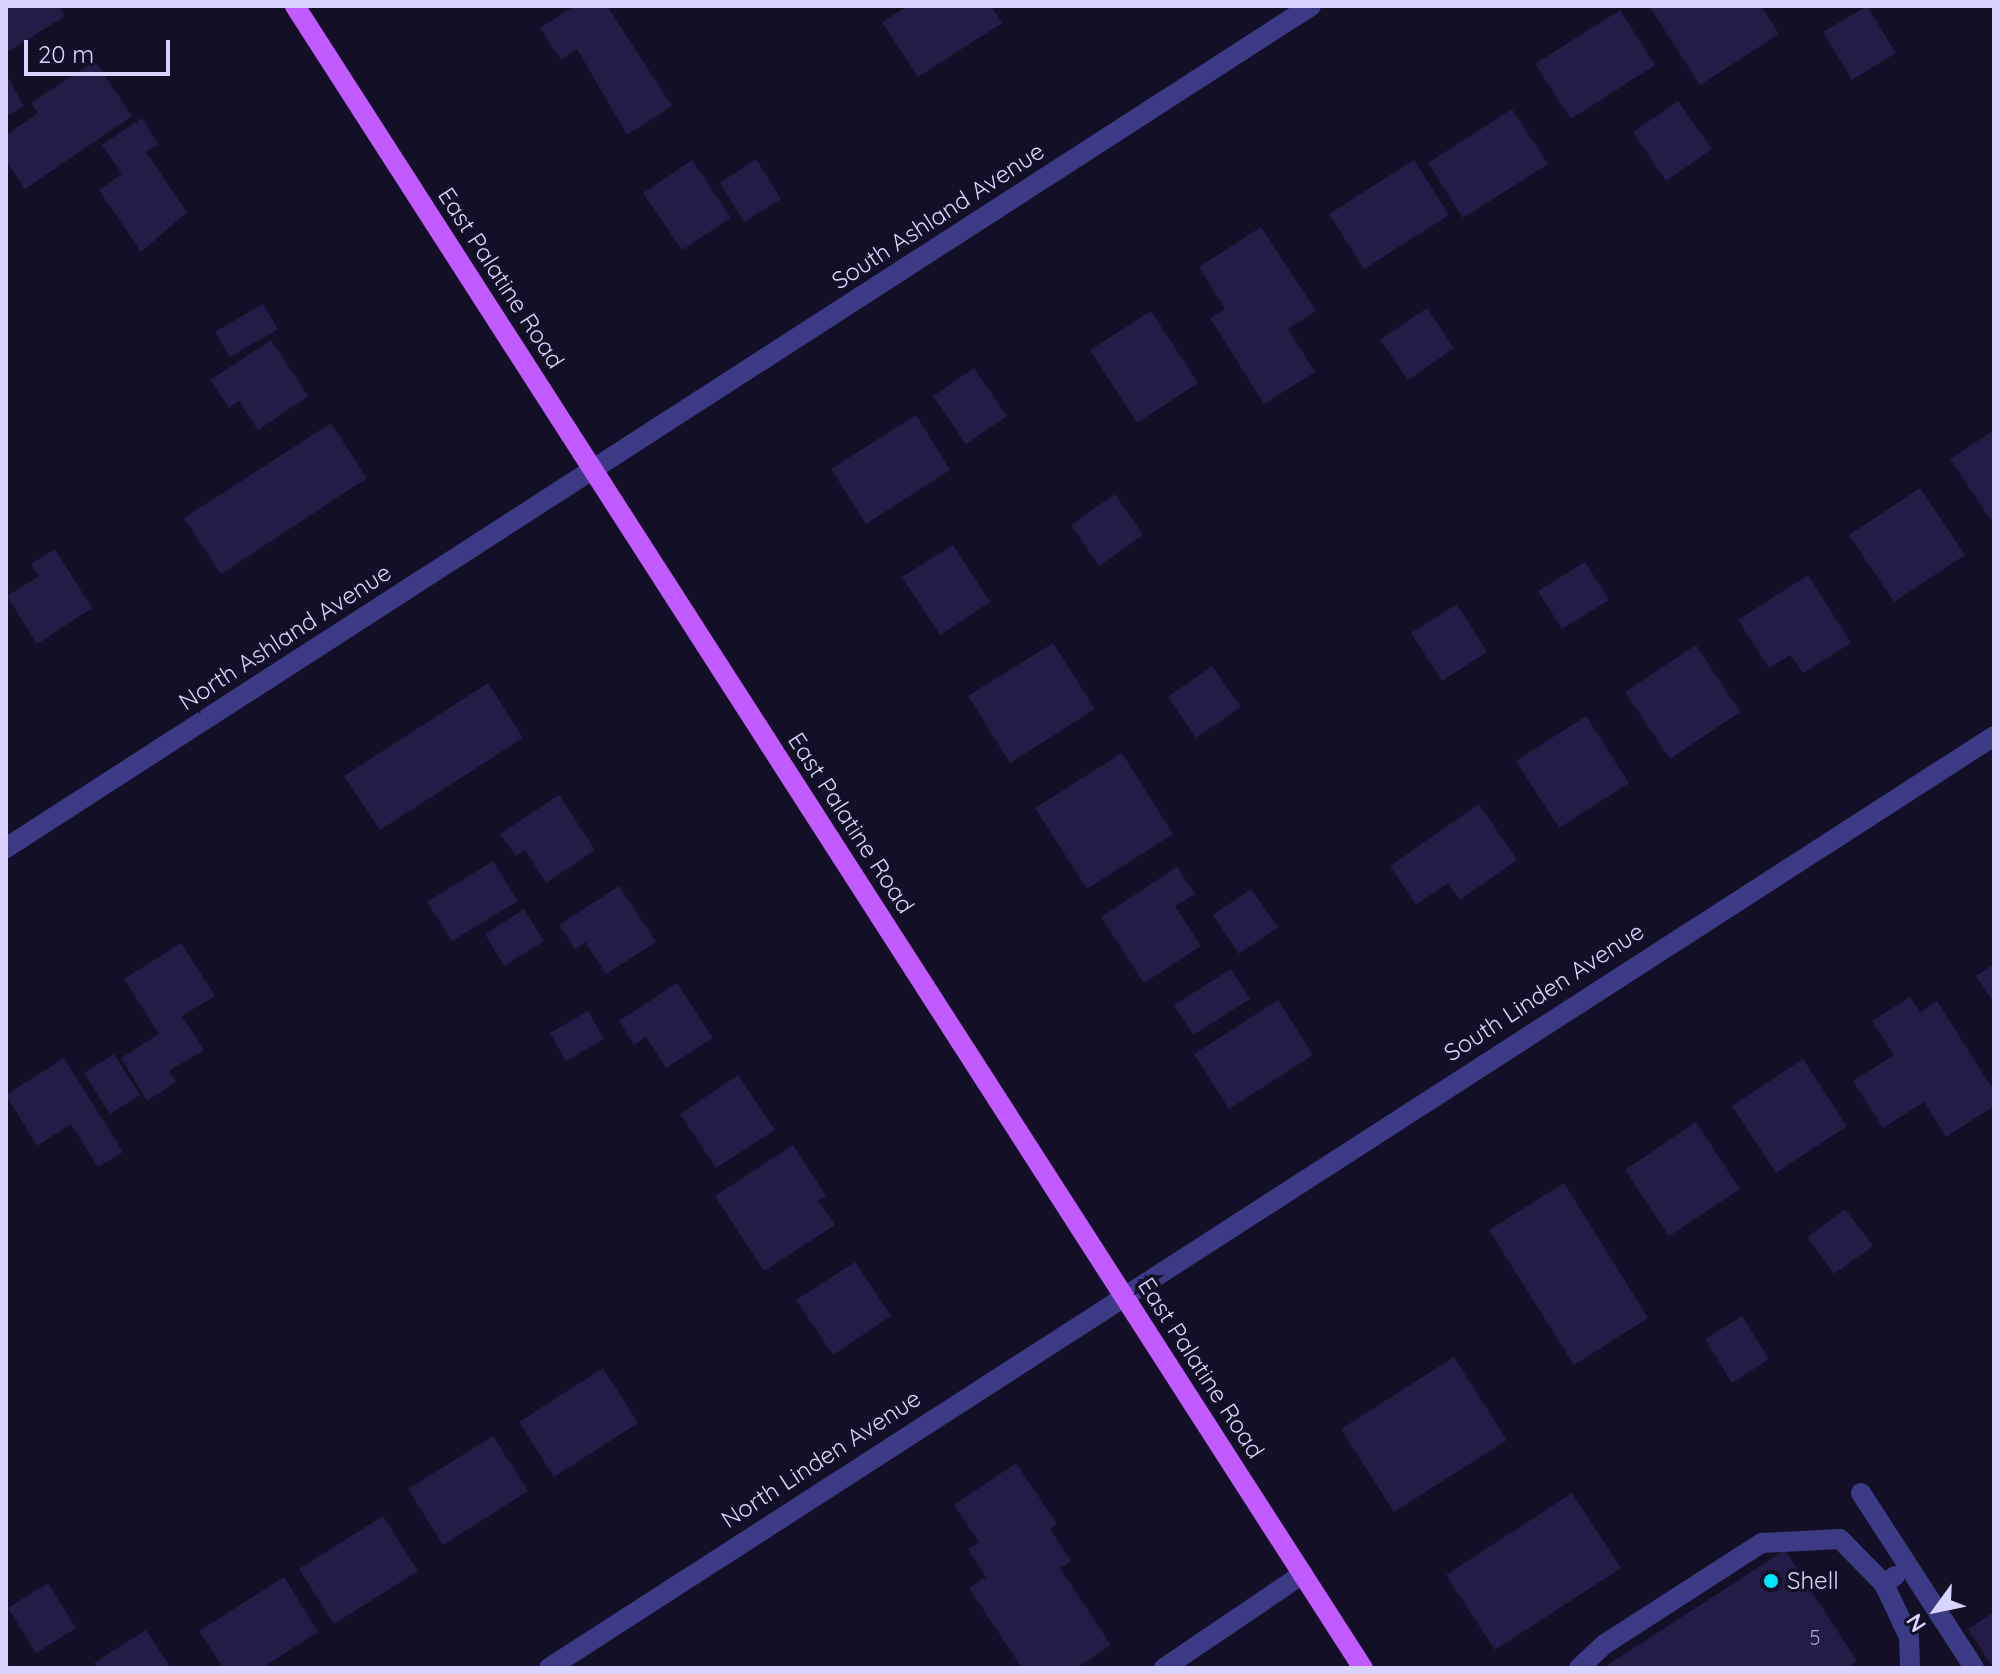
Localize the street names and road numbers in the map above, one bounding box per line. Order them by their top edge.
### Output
street label: South Ashland Avenue [826,137,1050,295]
street label: East Palatine Road [432,182,570,374]
street label: North Ashland Avenue [174,558,396,716]
street label: East Palatine Road [782,727,920,919]
street label: South Linden Avenue [1439,917,1649,1067]
street label: East Palatine Road [1132,1272,1270,1464]
street label: North Linden Avenue [716,1384,926,1534]

